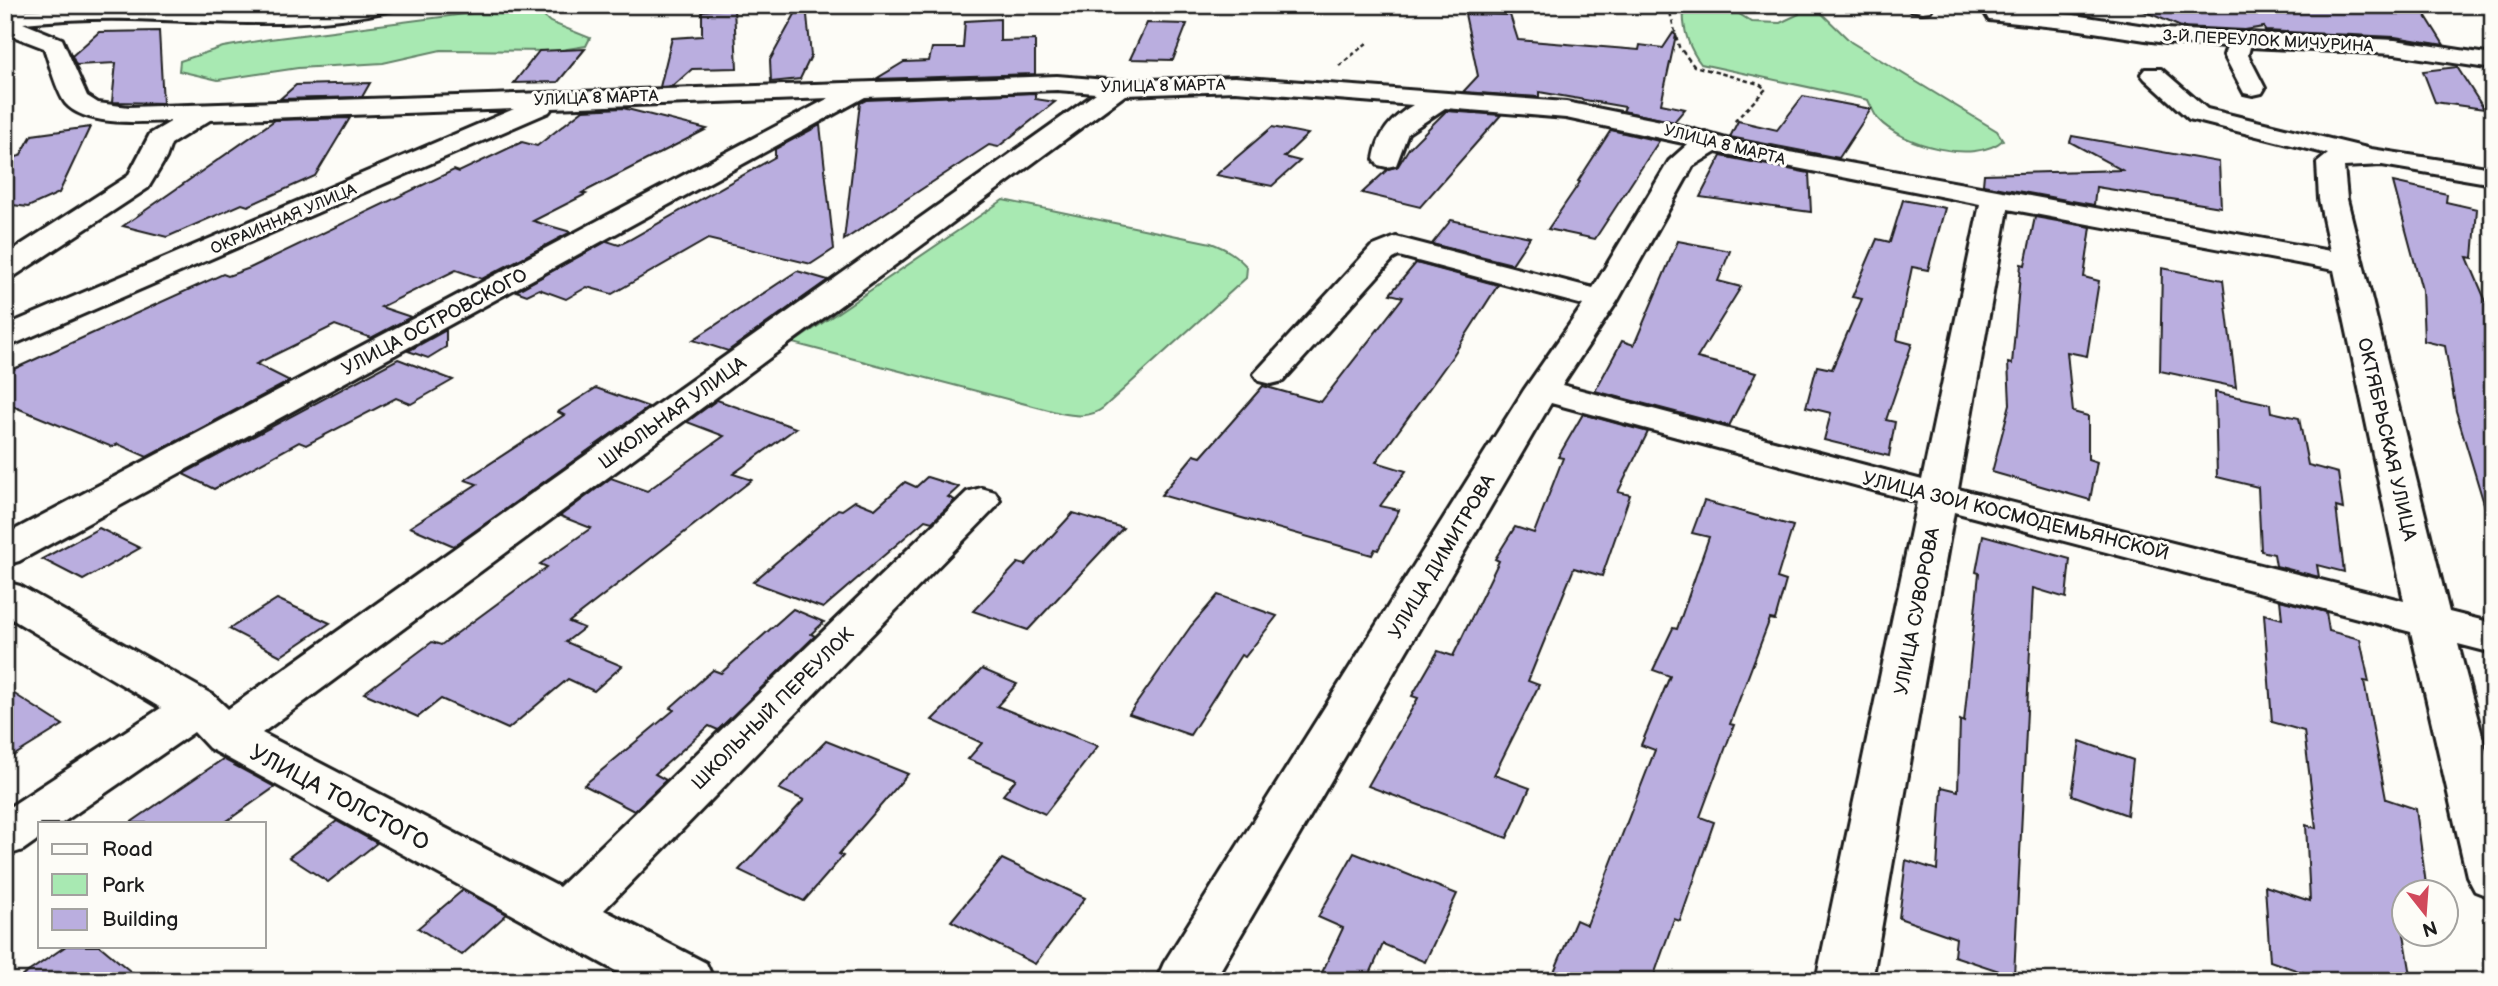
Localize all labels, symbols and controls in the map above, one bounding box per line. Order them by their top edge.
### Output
street label: 3-Й ПЕРЕУЛОК МИЧУРИНА [2162,26,2374,57]
street label: УЛИЦА 8 МАРТА [1101,76,1226,97]
street label: УЛИЦА 8 МАРТА [533,87,659,110]
street label: УЛИЦА 8 МАРТА [1662,121,1788,170]
street label: ОКРАИННАЯ УЛИЦА [208,180,360,259]
street label: УЛИЦА ОСТРОВСКОГО [338,264,532,381]
street label: ОКТЯБРЬСКАЯ УЛИЦА [2352,336,2421,544]
street label: ШКОЛЬНАЯ УЛИЦА [595,352,752,475]
street label: УЛИЦА ЗОИ КОСМОДЕМЬЯНСКОЙ [1860,467,2171,566]
street label: УЛИЦА ДИМИТРОВА [1384,470,1501,643]
street label: УЛИЦА СУВОРОВА [1890,525,1945,697]
street label: ШКОЛЬНЫЙ ПЕРЕУЛОК [687,623,859,795]
street label: УЛИЦА ТОЛСТОГО [245,739,434,857]
legend [38,822,266,948]
text: Road [102,837,153,862]
text: Park [102,873,145,898]
north arrow [2390,878,2460,948]
text: Building [102,907,178,932]
text: N [2419,915,2440,941]

